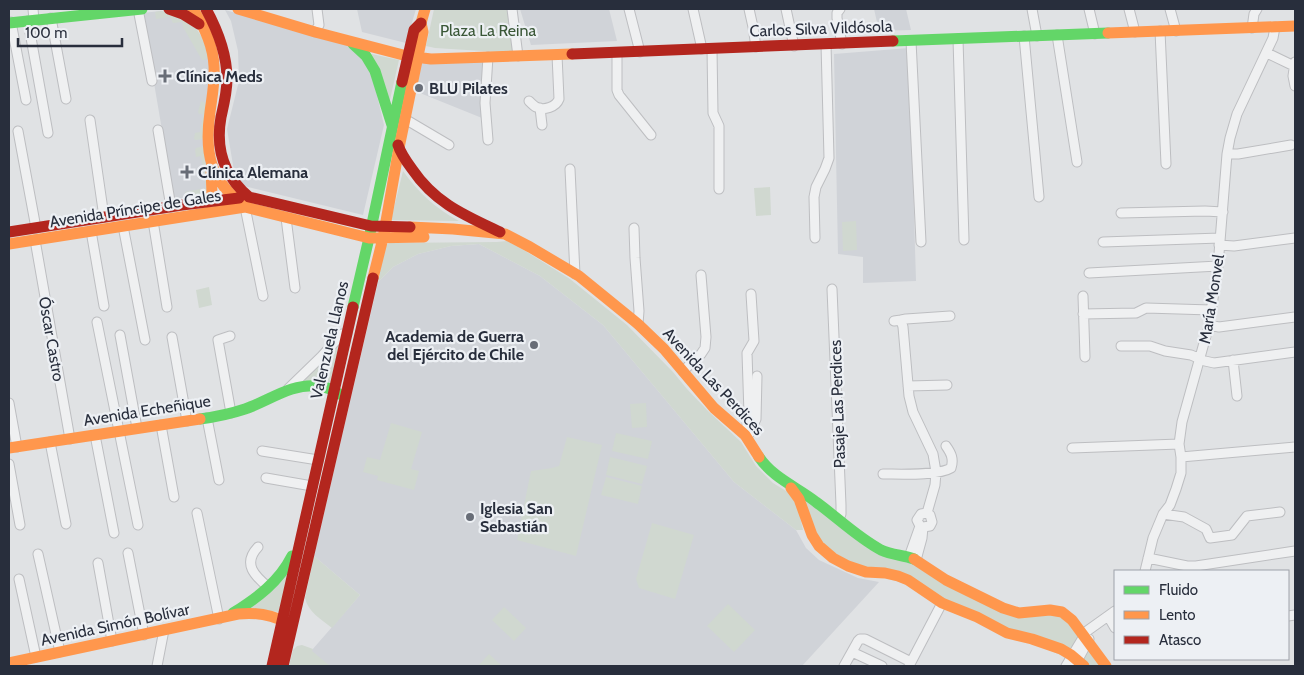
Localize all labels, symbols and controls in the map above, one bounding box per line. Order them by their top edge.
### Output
scale bar [18,15,121,47]
street label: Carlos Silva Vildósola [749,17,893,40]
park label: Plaza La Reina [440,21,536,40]
text: 100 m [25,24,67,42]
place label: Clínica Meds [176,67,263,86]
marker: Clínica Meds [158,69,172,83]
place label: BLU Pilates [429,79,508,98]
marker: BLU Pilates [413,82,425,94]
place label: Clínica Alemana [198,163,308,182]
marker: Clínica Alemana [180,165,194,179]
street label: Avenida Príncipe de Gales [48,186,222,231]
street label: María Monvel [1195,253,1228,345]
street label: Valenzuela Llanos [307,279,352,401]
street label: Óscar Castro [35,295,68,383]
street label: Avenida Las Perdices [659,324,769,439]
place label: Academia de Guerra del Ejército de Chile [385,327,524,364]
marker: Academia de Guerra del Ejército de Chile [528,339,540,351]
street label: Pasaje Las Perdices [826,339,849,468]
street label: Avenida Echeñique [82,391,212,430]
place label: Iglesia San Sebastián [480,499,553,536]
marker: Iglesia San Sebastián [464,511,476,523]
legend [1114,570,1289,660]
text: Fluido [1159,581,1198,599]
street label: Avenida Simón Bolívar [39,599,192,650]
text: Lento [1159,606,1196,624]
text: Atasco [1159,631,1201,649]

